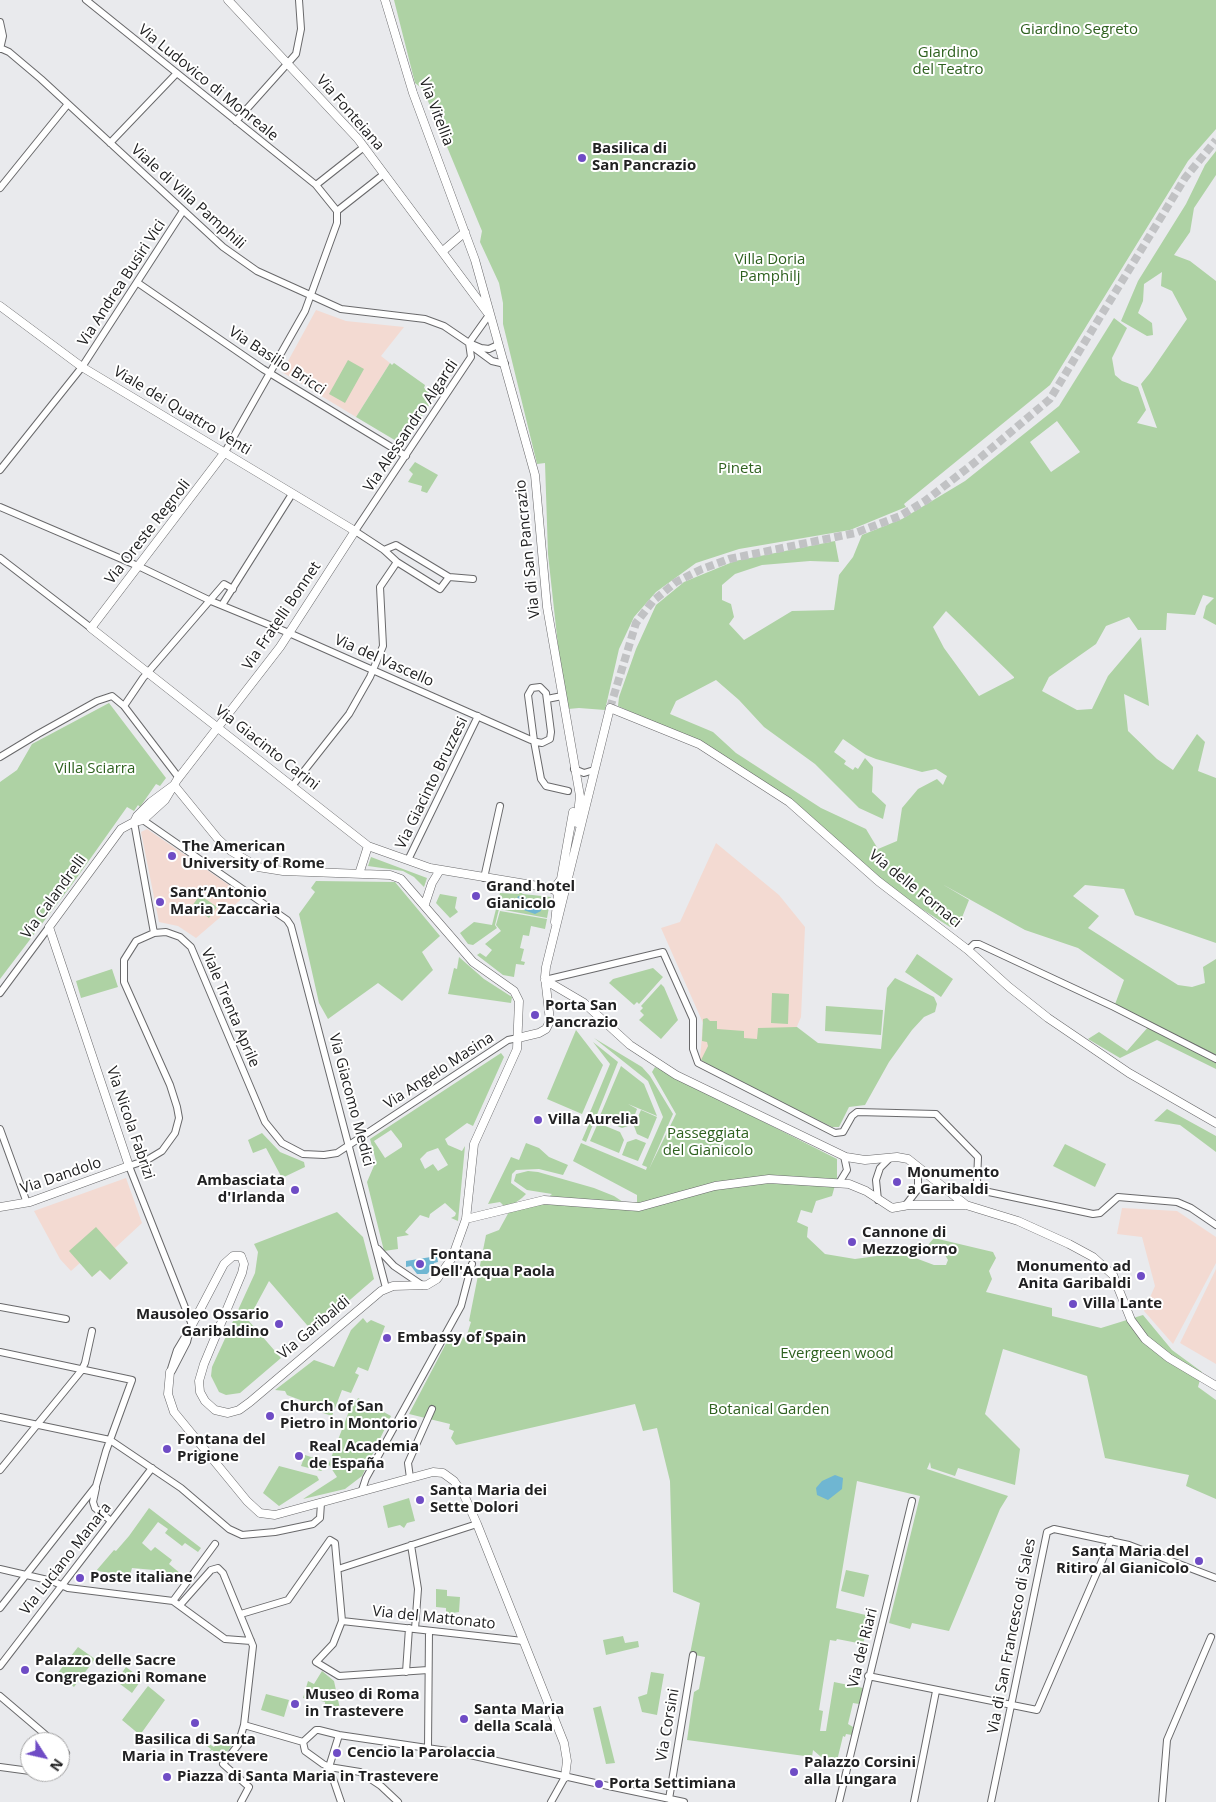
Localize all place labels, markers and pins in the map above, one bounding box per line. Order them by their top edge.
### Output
place label: Basilica di San Pancrazio [592,140,696,175]
marker: Basilica di San Pancrazio [576,152,588,164]
place label: The American University of Rome [182,838,325,873]
marker: The American University of Rome [166,850,178,862]
place label: Grand hotel Gianicolo [486,878,575,913]
place label: Sant’Antonio Maria Zaccaria [170,884,280,919]
marker: Grand hotel Gianicolo [470,890,482,902]
marker: Sant’Antonio Maria Zaccaria [154,896,166,908]
place label: Porta San Pancrazio [545,997,618,1032]
marker: Porta San Pancrazio [529,1009,541,1021]
place label: Villa Aurelia [548,1111,639,1129]
marker: Villa Aurelia [532,1114,544,1126]
place label: Monumento a Garibaldi [907,1164,999,1199]
place label: Ambasciata d'Irlanda [197,1172,285,1207]
marker: Monumento a Garibaldi [891,1176,903,1188]
marker: Ambasciata d'Irlanda [289,1184,301,1196]
place label: Cannone di Mezzogiorno [862,1224,957,1259]
marker: Cannone di Mezzogiorno [846,1236,858,1248]
place label: Fontana Dell'Acqua Paola [430,1246,555,1281]
marker: Fontana Dell'Acqua Paola [414,1258,426,1270]
place label: Monumento ad Anita Garibaldi [1016,1258,1131,1293]
marker: Monumento ad Anita Garibaldi [1135,1270,1147,1282]
place label: Villa Lante [1083,1295,1162,1313]
marker: Villa Lante [1067,1298,1079,1310]
place label: Mausoleo Ossario Garibaldino [136,1306,269,1341]
marker: Mausoleo Ossario Garibaldino [273,1318,285,1330]
place label: Embassy of Spain [397,1329,526,1347]
marker: Embassy of Spain [381,1332,393,1344]
place label: Church of San Pietro in Montorio [280,1398,417,1433]
marker: Church of San Pietro in Montorio [264,1410,276,1422]
place label: Fontana del Prigione [177,1431,266,1466]
place label: Real Academia de España [309,1438,419,1473]
marker: Fontana del Prigione [161,1443,173,1455]
marker: Real Academia de España [293,1450,305,1462]
place label: Santa Maria dei Sette Dolori [430,1482,547,1517]
marker: Santa Maria dei Sette Dolori [414,1494,426,1506]
place label: Santa Maria del Ritiro al Gianicolo [1056,1543,1189,1578]
marker: Santa Maria del Ritiro al Gianicolo [1193,1555,1205,1567]
place label: Poste italiane [90,1569,193,1587]
marker: Poste italiane [74,1572,86,1584]
place label: Palazzo delle Sacre Congregazioni Romane [35,1652,207,1687]
marker: Palazzo delle Sacre Congregazioni Romane [19,1664,31,1676]
place label: Museo di Roma in Trastevere [305,1686,419,1721]
marker: Museo di Roma in Trastevere [289,1698,301,1710]
place label: Santa Maria della Scala [474,1701,564,1736]
marker: Santa Maria della Scala [458,1713,470,1725]
marker: Basilica di Santa Maria in Trastevere [189,1717,201,1729]
place label: Basilica di Santa Maria in Trastevere [122,1731,268,1766]
place label: Cencio la Parolaccia [347,1744,496,1762]
marker: Cencio la Parolaccia [331,1747,343,1759]
place label: Palazzo Corsini alla Lungara [804,1754,916,1789]
marker: Palazzo Corsini alla Lungara [788,1766,800,1778]
place label: Piazza di Santa Maria in Trastevere [177,1768,439,1786]
marker: Piazza di Santa Maria in Trastevere [161,1771,173,1783]
place label: Porta Settimiana [609,1775,736,1793]
marker: Porta Settimiana [593,1778,605,1790]

